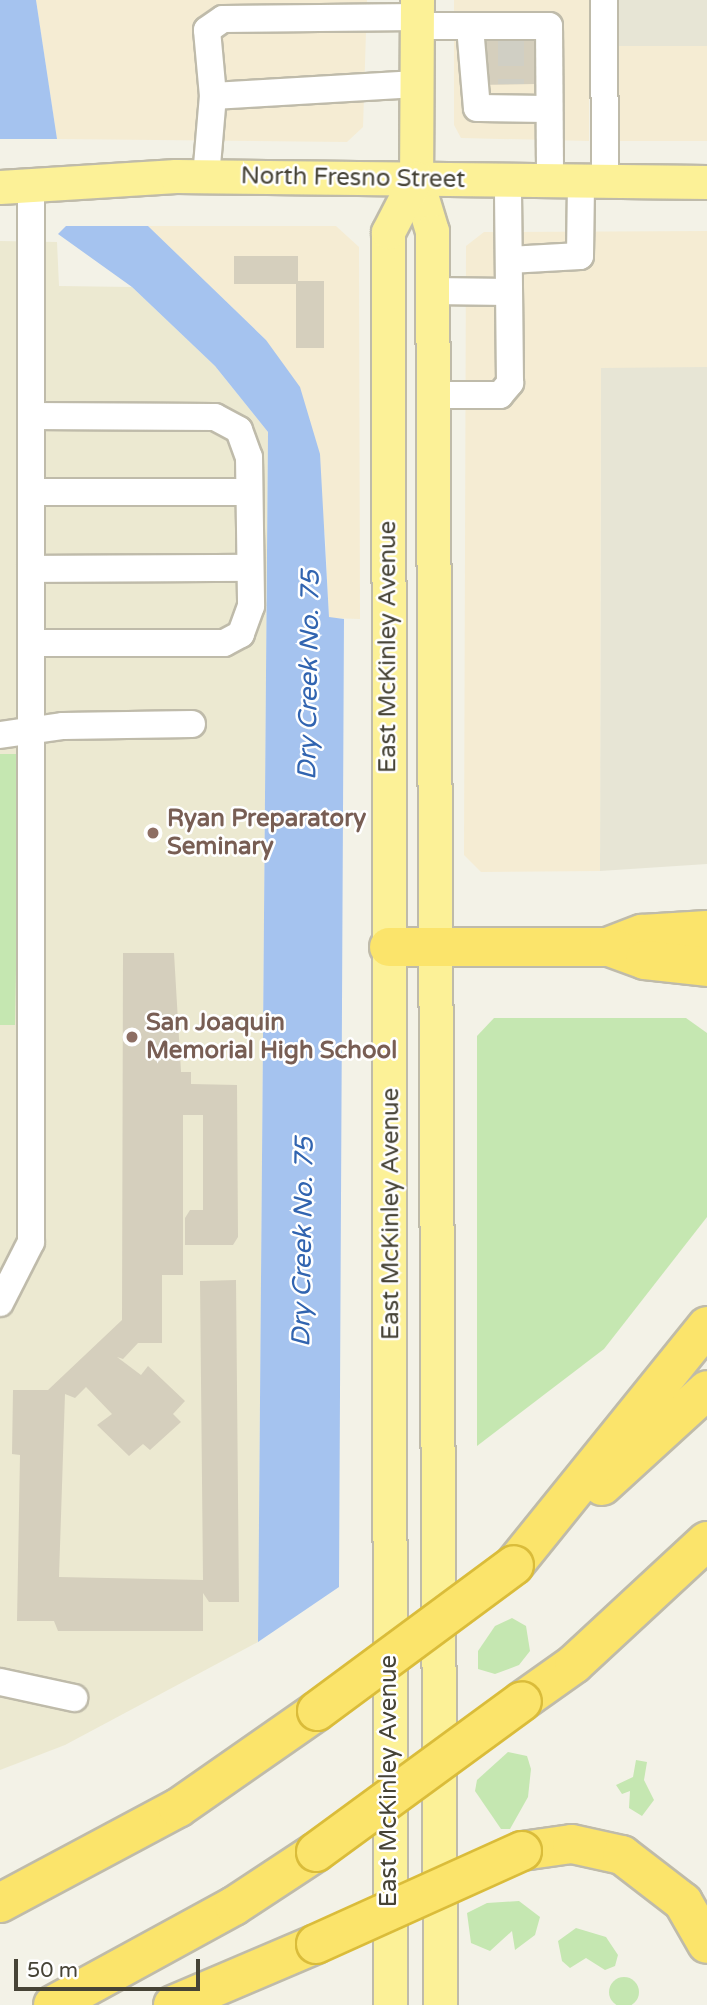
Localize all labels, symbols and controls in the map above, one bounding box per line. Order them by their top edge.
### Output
street label: North Fresno Street [240,162,466,194]
street label: East McKinley Avenue [374,521,402,773]
water label: Dry Creek No. 75 [292,570,326,780]
place label: Ryan Preparatory Seminary [167,805,366,861]
marker: Ryan Preparatory Seminary [145,825,161,841]
place label: San Joaquin Memorial High School [146,1009,397,1065]
marker: San Joaquin Memorial High School [124,1029,140,1045]
street label: East McKinley Avenue [377,1088,405,1340]
water label: Dry Creek No. 75 [286,1137,320,1347]
street label: East McKinley Avenue [375,1655,403,1907]
scale bar [18,1946,203,1990]
text: 50 m [27,1958,78,1983]

